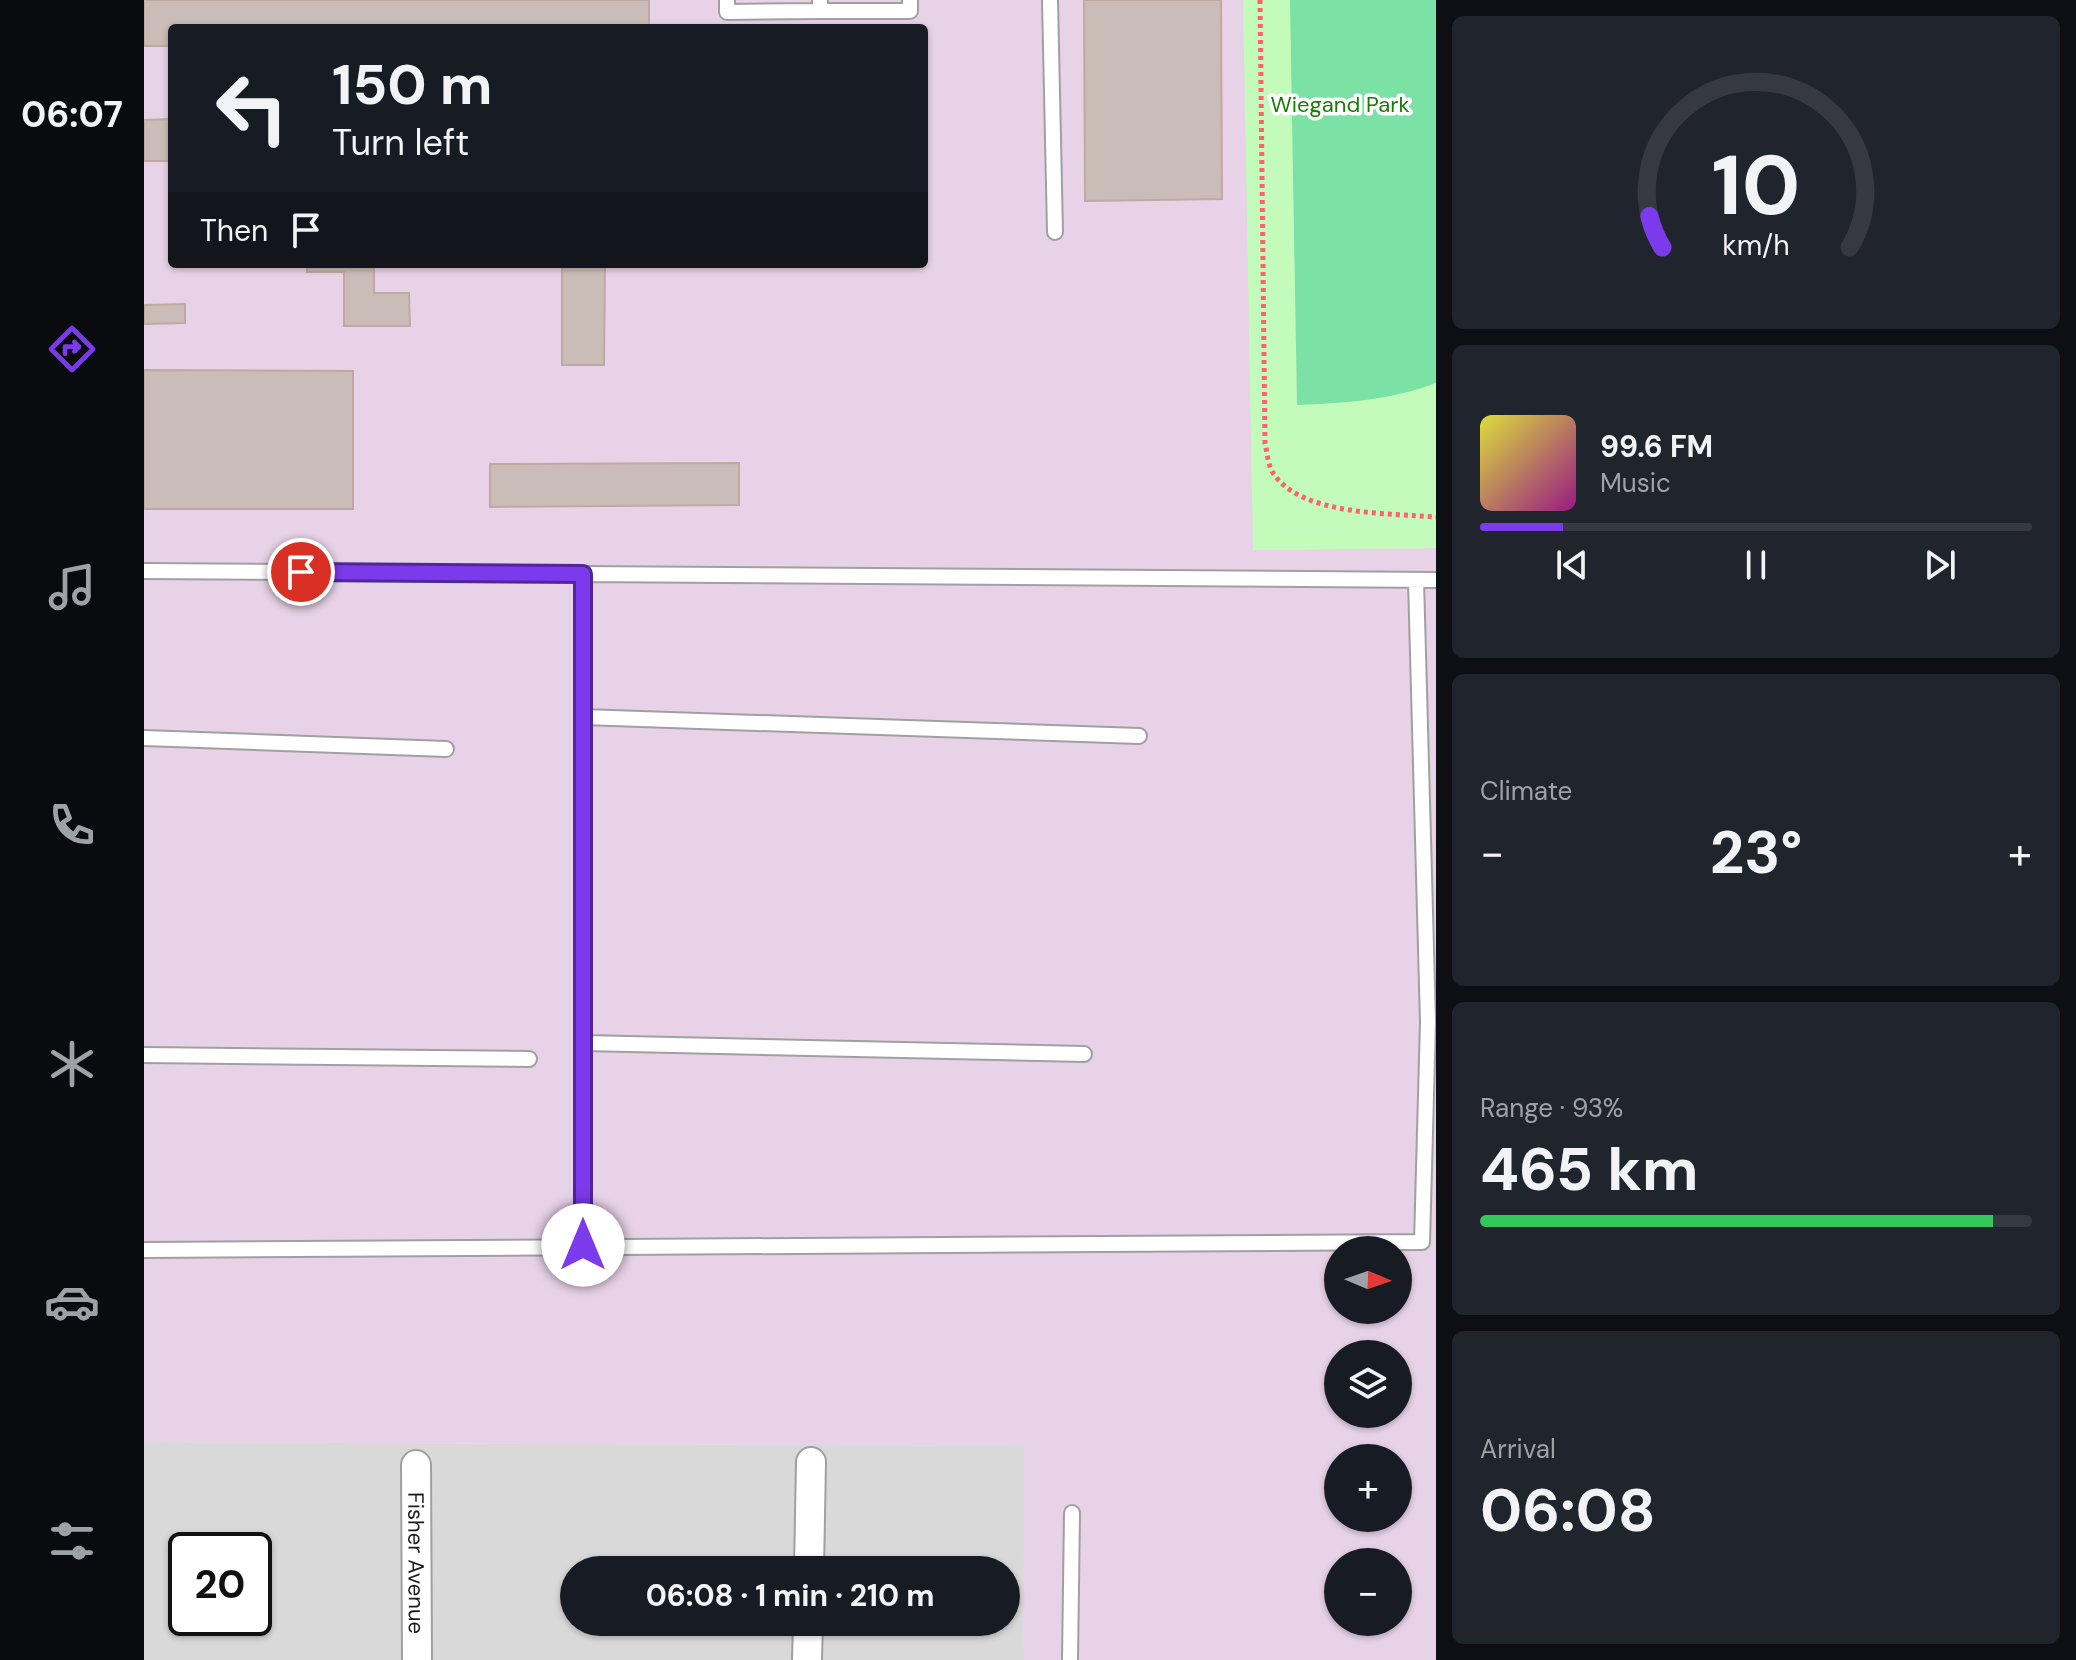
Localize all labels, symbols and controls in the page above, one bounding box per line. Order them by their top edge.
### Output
text: 150 m [332,48,493,121]
icon: left [200,56,304,160]
park label: Wiegand Park [1271,90,1409,119]
text: 06:07 [21,91,123,138]
text: Turn left [332,119,469,166]
text: 10 [1712,131,1800,240]
icon: arrive [284,208,328,252]
text: Then [200,211,268,250]
text: km/h [1722,228,1790,265]
icon: directions [44,321,100,377]
text: 99.6 FM [1600,427,1713,466]
text: Music [1600,466,1671,500]
pin [267,538,335,606]
icon: previous [1550,543,1594,587]
icon: pause [1734,543,1778,587]
icon: next [1918,543,1962,587]
icon: arrive [279,550,323,594]
icon: music [44,559,100,615]
text: Climate [1480,774,1572,808]
icon: phone [44,797,100,853]
text: 23° [1710,813,1802,892]
text: − [1480,824,1504,882]
text: + [2008,824,2032,882]
icon: climate [44,1036,100,1092]
text: Range · 93% [1480,1091,1623,1125]
text: 465 km [1480,1130,1698,1209]
position arrow [541,1203,625,1287]
north arrow [1324,1236,1412,1324]
map controls [1324,1236,1412,1636]
icon: car [44,1274,100,1330]
button: layers [1324,1340,1412,1428]
text: Arrival [1480,1432,1556,1466]
button: + [1324,1444,1412,1532]
text: 06:08 [1480,1471,1656,1550]
street label: Fisher Avenue [401,1492,431,1634]
icon: filters [44,1513,100,1569]
speed limit sign: 20 [168,1532,272,1636]
button: − [1324,1548,1412,1636]
text: 06:08 · 1 min · 210 m [646,1576,934,1615]

